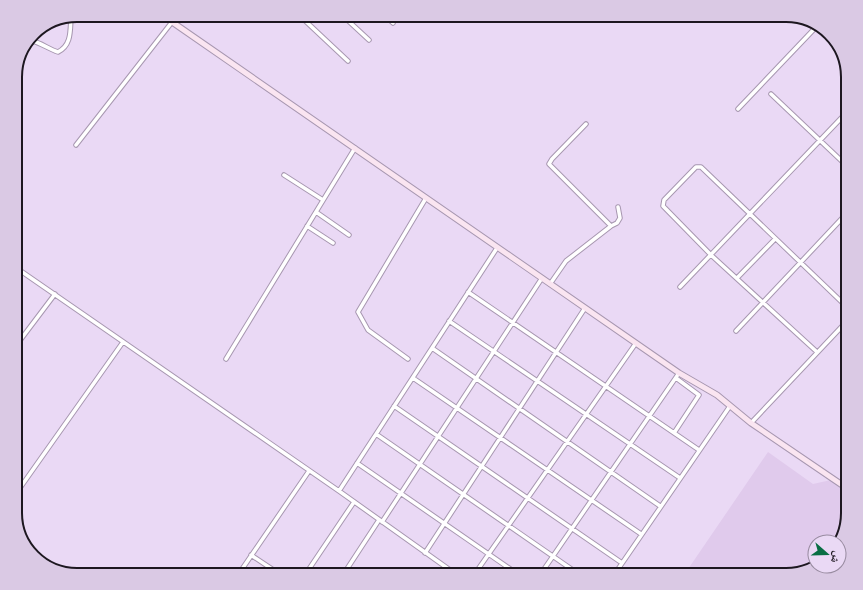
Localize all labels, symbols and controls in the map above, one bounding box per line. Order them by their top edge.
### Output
north arrow [807,534,847,574]
text: ش [827,549,845,566]

